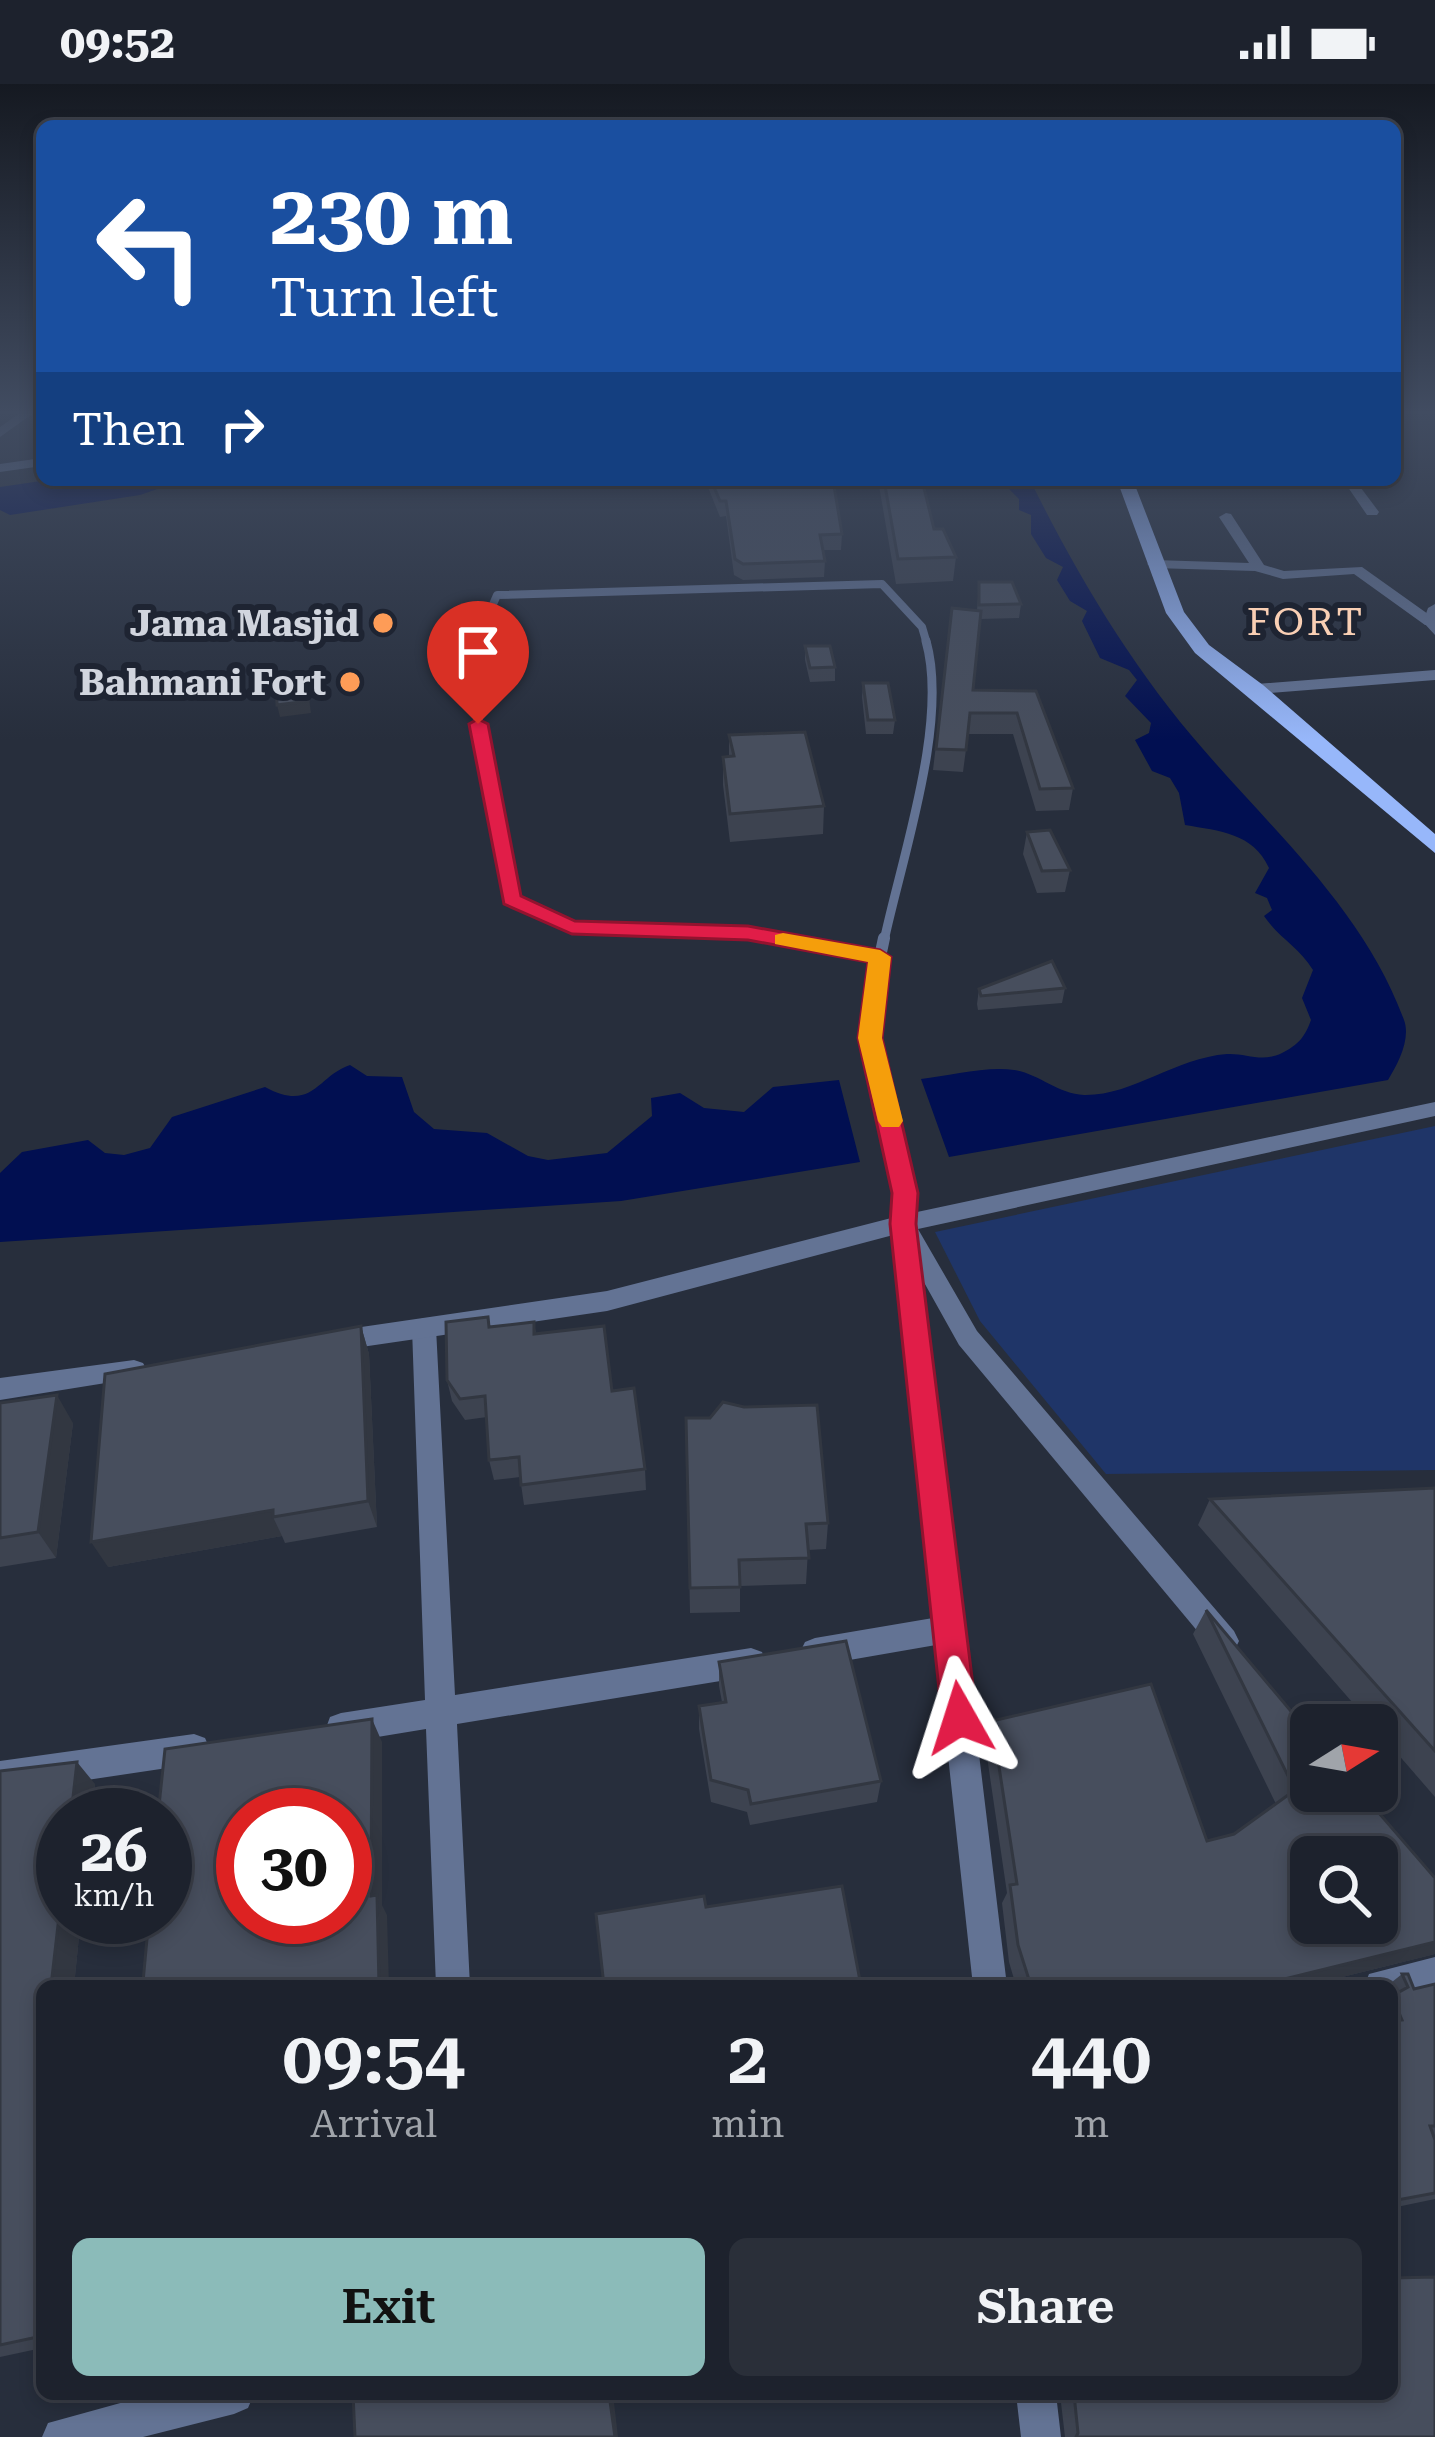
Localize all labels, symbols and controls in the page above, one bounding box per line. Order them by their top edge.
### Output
text: 09:52 [60,16,175,69]
text: 230 m [270,166,513,264]
icon: left [72,168,228,324]
text: Turn left [270,266,498,329]
icon: right [209,396,275,462]
text: Then [72,403,185,456]
district label: FORT [1247,599,1365,645]
pin [427,601,529,724]
place label: Jama Masjid [130,603,359,645]
marker: Jama Masjid [370,610,396,636]
icon: arrive [445,619,511,685]
place label: Bahmani Fort [79,662,326,704]
marker: Bahmani Fort [337,669,363,695]
position arrow [897,1655,1023,1781]
north arrow [1290,1704,1398,1812]
map controls [1290,1704,1398,1944]
speed limit sign: 30 [216,1788,372,1944]
text: 26 [80,1815,148,1886]
button: search [1290,1836,1398,1944]
text: km/h [74,1878,154,1913]
text: 09:54 [282,2016,465,2101]
text: 2 [728,2016,768,2101]
text: 440 [1031,2016,1152,2101]
text: Arrival [310,2101,437,2147]
text: min [711,2101,784,2147]
text: m [1073,2101,1109,2147]
button: Exit [72,2238,705,2376]
button: Share [729,2238,1362,2376]

